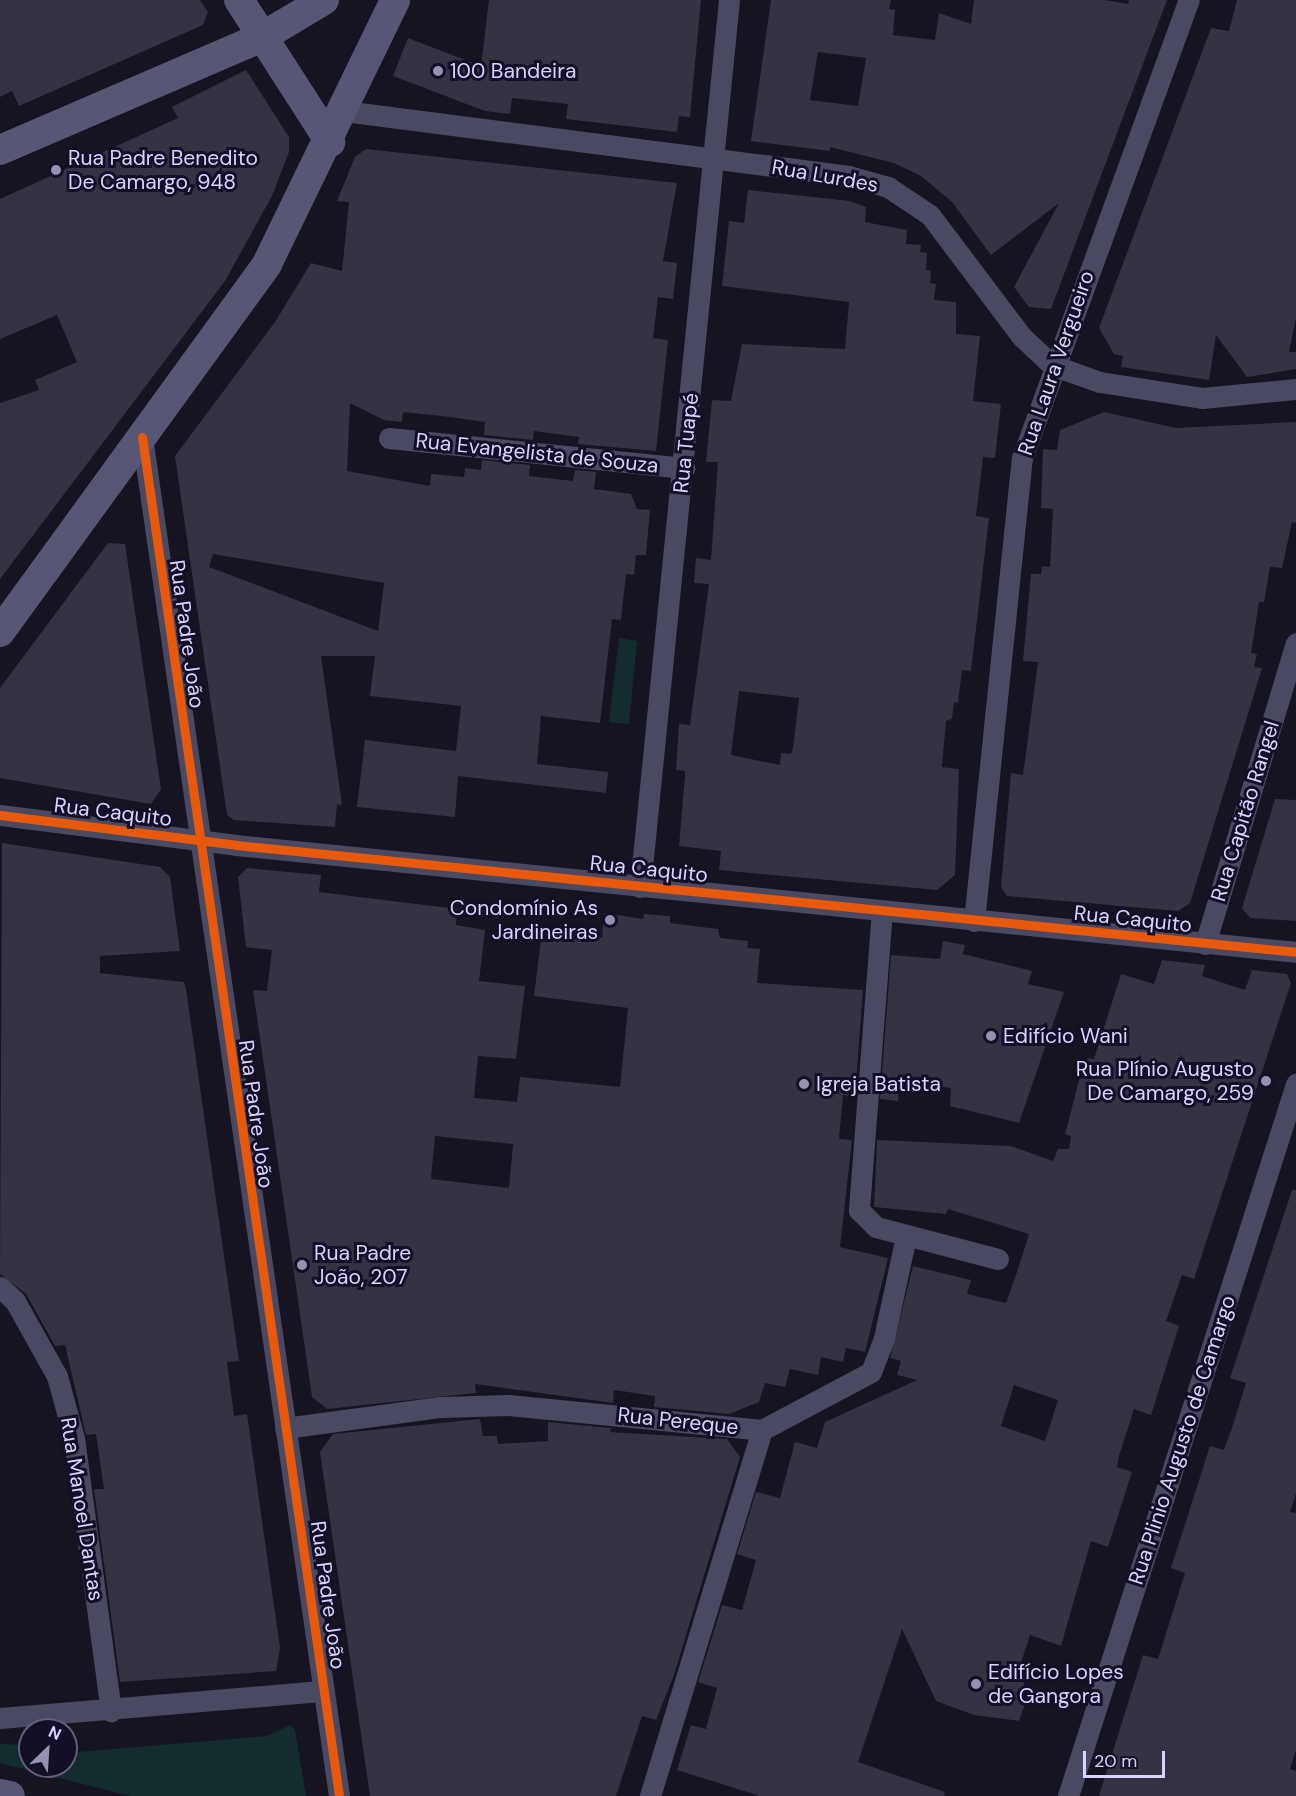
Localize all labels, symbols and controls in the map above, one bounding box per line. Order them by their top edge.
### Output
place label: 100 Bandeira [450,58,576,84]
marker: 100 Bandeira [431,64,445,78]
place label: Rua Padre Benedito De Camargo, 948 [68,145,258,195]
street label: Rua Lurdes [770,154,880,198]
marker: Rua Padre Benedito De Camargo, 948 [49,163,63,177]
street label: Rua Laura Vergueiro [1013,267,1099,459]
street label: Rua Tuapé [668,392,704,494]
street label: Rua Evangelista de Souza [414,428,660,478]
street label: Rua Padre João [164,558,210,710]
street label: Rua Capitão Rangel [1206,718,1284,904]
street label: Rua Caquito [53,792,173,832]
street label: Rua Caquito [589,850,709,888]
place label: Condomínio As Jardineiras [450,895,598,945]
street label: Rua Caquito [1073,900,1193,938]
marker: Condomínio As Jardineiras [603,913,617,927]
place label: Edifício Wani [1003,1023,1128,1049]
marker: Edifício Wani [984,1029,998,1043]
street label: Rua Padre João [233,1038,279,1190]
place label: Rua Plínio Augusto De Camargo, 259 [1076,1056,1254,1106]
place label: Igreja Batista [816,1071,941,1097]
marker: Rua Plínio Augusto De Camargo, 259 [1259,1074,1273,1088]
marker: Igreja Batista [797,1077,811,1091]
place label: Rua Padre João, 207 [314,1240,411,1290]
marker: Rua Padre João, 207 [295,1258,309,1272]
street label: Rua Plinio Augusto de Camargo [1123,1292,1241,1588]
street label: Rua Pereque [616,1402,740,1440]
street label: Rua Manoel Dantas [55,1415,109,1603]
street label: Rua Padre João [305,1519,351,1671]
place label: Edifício Lopes de Gangora [988,1659,1124,1709]
marker: Edifício Lopes de Gangora [969,1677,983,1691]
north arrow [18,1718,78,1778]
text: N [45,1721,65,1745]
scale bar [1086,1739,1168,1777]
text: 20 m [1094,1749,1137,1773]

